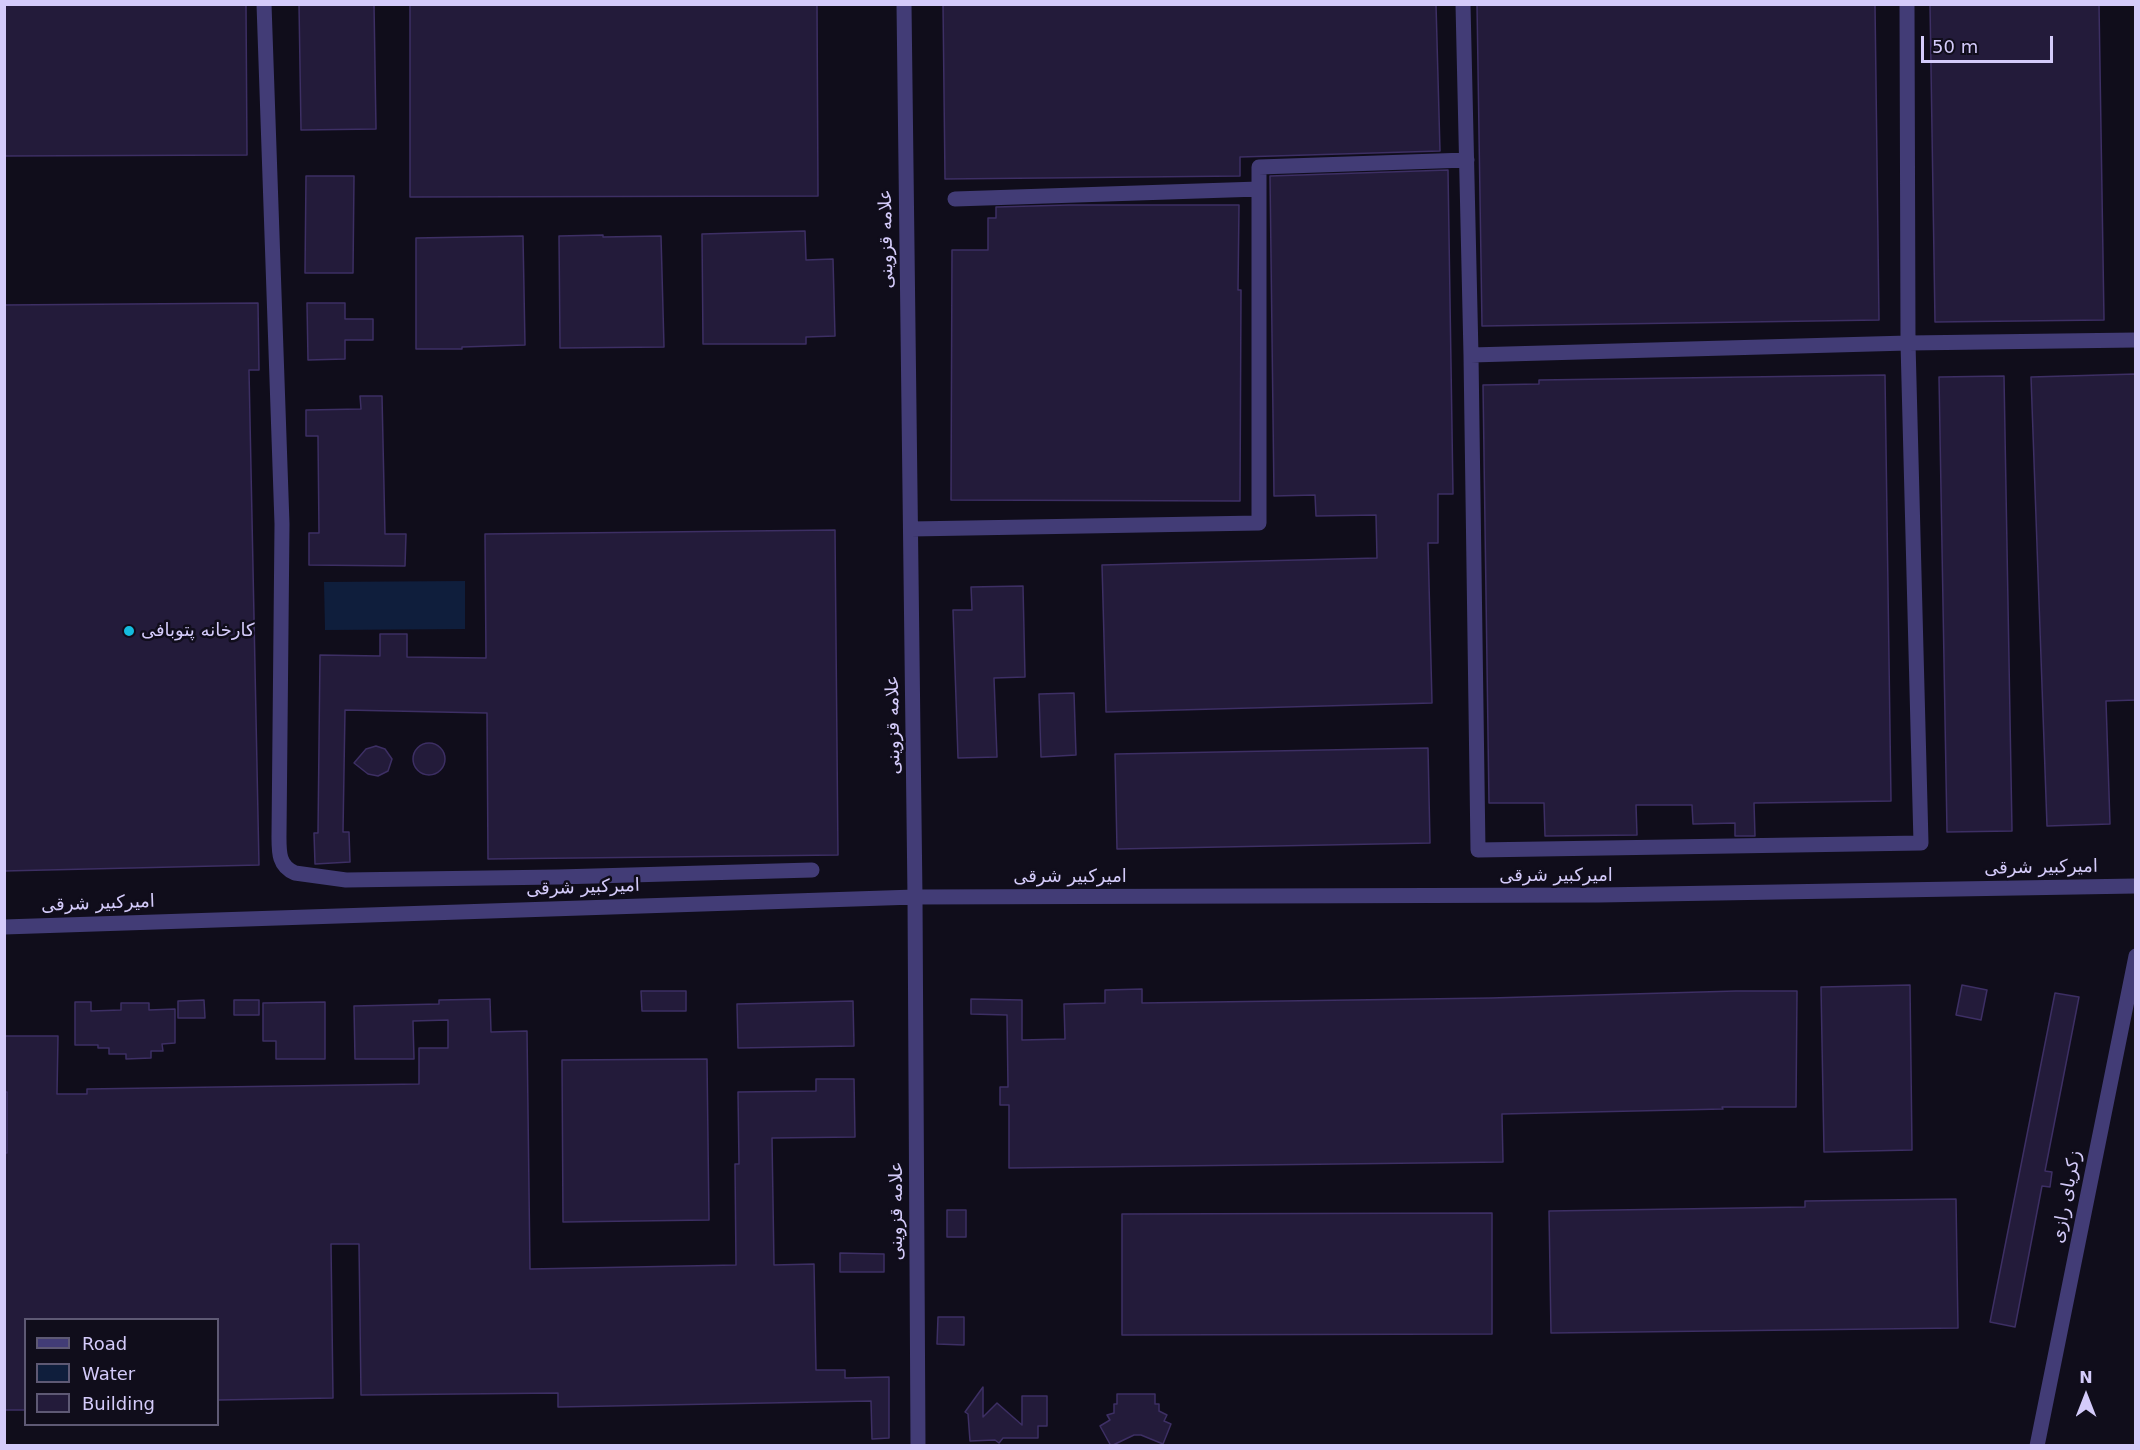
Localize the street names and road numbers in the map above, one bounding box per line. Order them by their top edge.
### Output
street label: علامه قزوینی [875,189,899,289]
street label: علامه قزوینی [882,675,906,775]
street label: امیرکبیر شرقی [1984,856,2098,880]
street label: امیرکبیر شرقی [1499,865,1613,887]
street label: امیرکبیر شرقی [1013,866,1127,888]
street label: امیرکبیر شرقی [526,875,640,901]
street label: امیرکبیر شرقی [41,891,155,917]
street label: زکریای رازی [2047,1149,2087,1245]
street label: علامه قزوینی [886,1161,908,1261]

